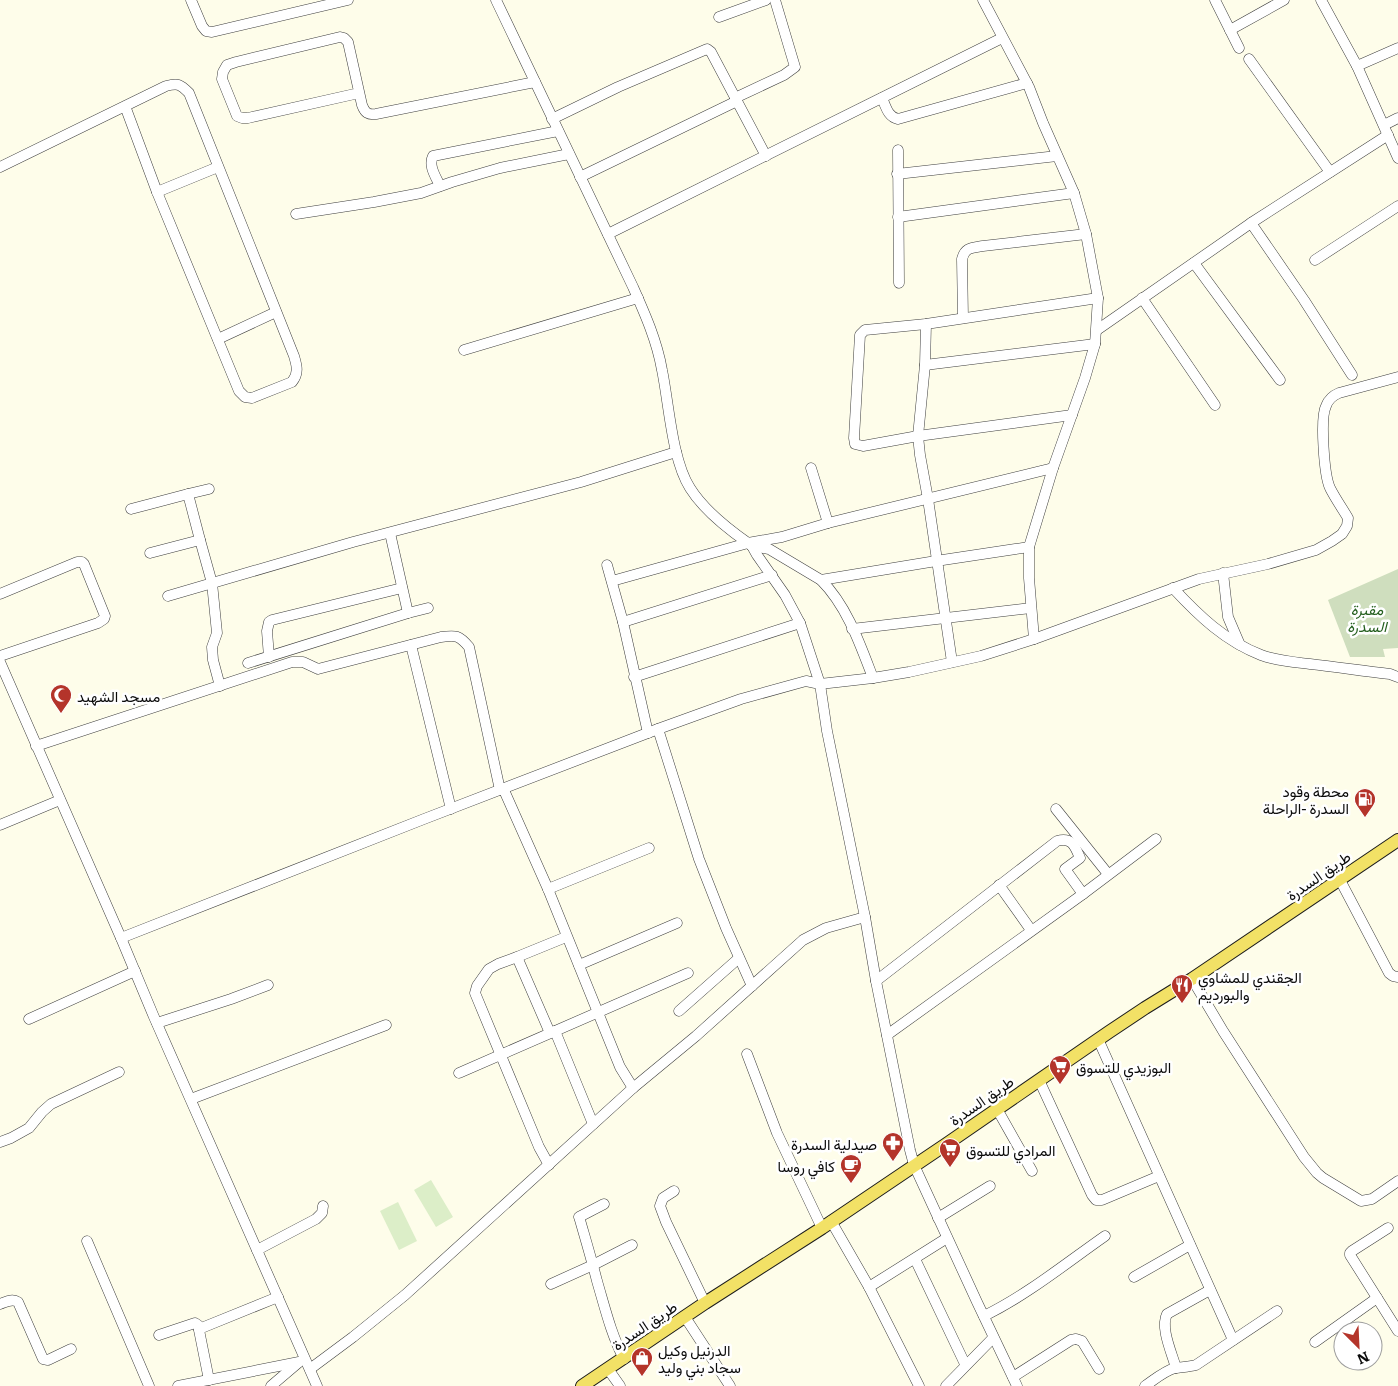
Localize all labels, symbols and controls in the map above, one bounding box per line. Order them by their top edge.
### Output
park label: مقبرة السدرة [1347,597,1388,637]
mosque icon: مسجد الشهيد [49,683,73,714]
place label: مسجد الشهيد [77,684,160,707]
place label: محطة وقود السدرة -الراحلة [1263,779,1349,819]
fuel station icon: محطة وقود السدرة -الراحلة [1353,787,1377,818]
street label: طريق السدرة [1281,844,1355,906]
place label: الجقندي للمشاوي والبورديم [1198,965,1302,1005]
restaurant icon: الجقندي للمشاوي والبورديم [1170,973,1194,1004]
supermarket icon: البوزيدي للتسوق [1048,1054,1072,1085]
place label: البوزيدي للتسوق [1076,1055,1171,1081]
street label: طريق السدرة [944,1069,1018,1131]
pharmacy icon: صيدلية السدرة [881,1131,905,1162]
place label: صيدلية السدرة [791,1132,877,1155]
supermarket icon: المرادي للتسوق [938,1137,962,1168]
place label: المرادي للتسوق [966,1138,1056,1164]
cafe icon: كافي روسا [839,1153,863,1184]
place label: كافي روسا [777,1154,835,1180]
street label: طريق السدرة [607,1295,681,1355]
north arrow [1333,1321,1383,1371]
place label: الدرنيل وكيل سجاد بني وليد [658,1338,741,1381]
shop icon: الدرنيل وكيل سجاد بني وليد [630,1346,654,1377]
text: N [1354,1347,1373,1370]

